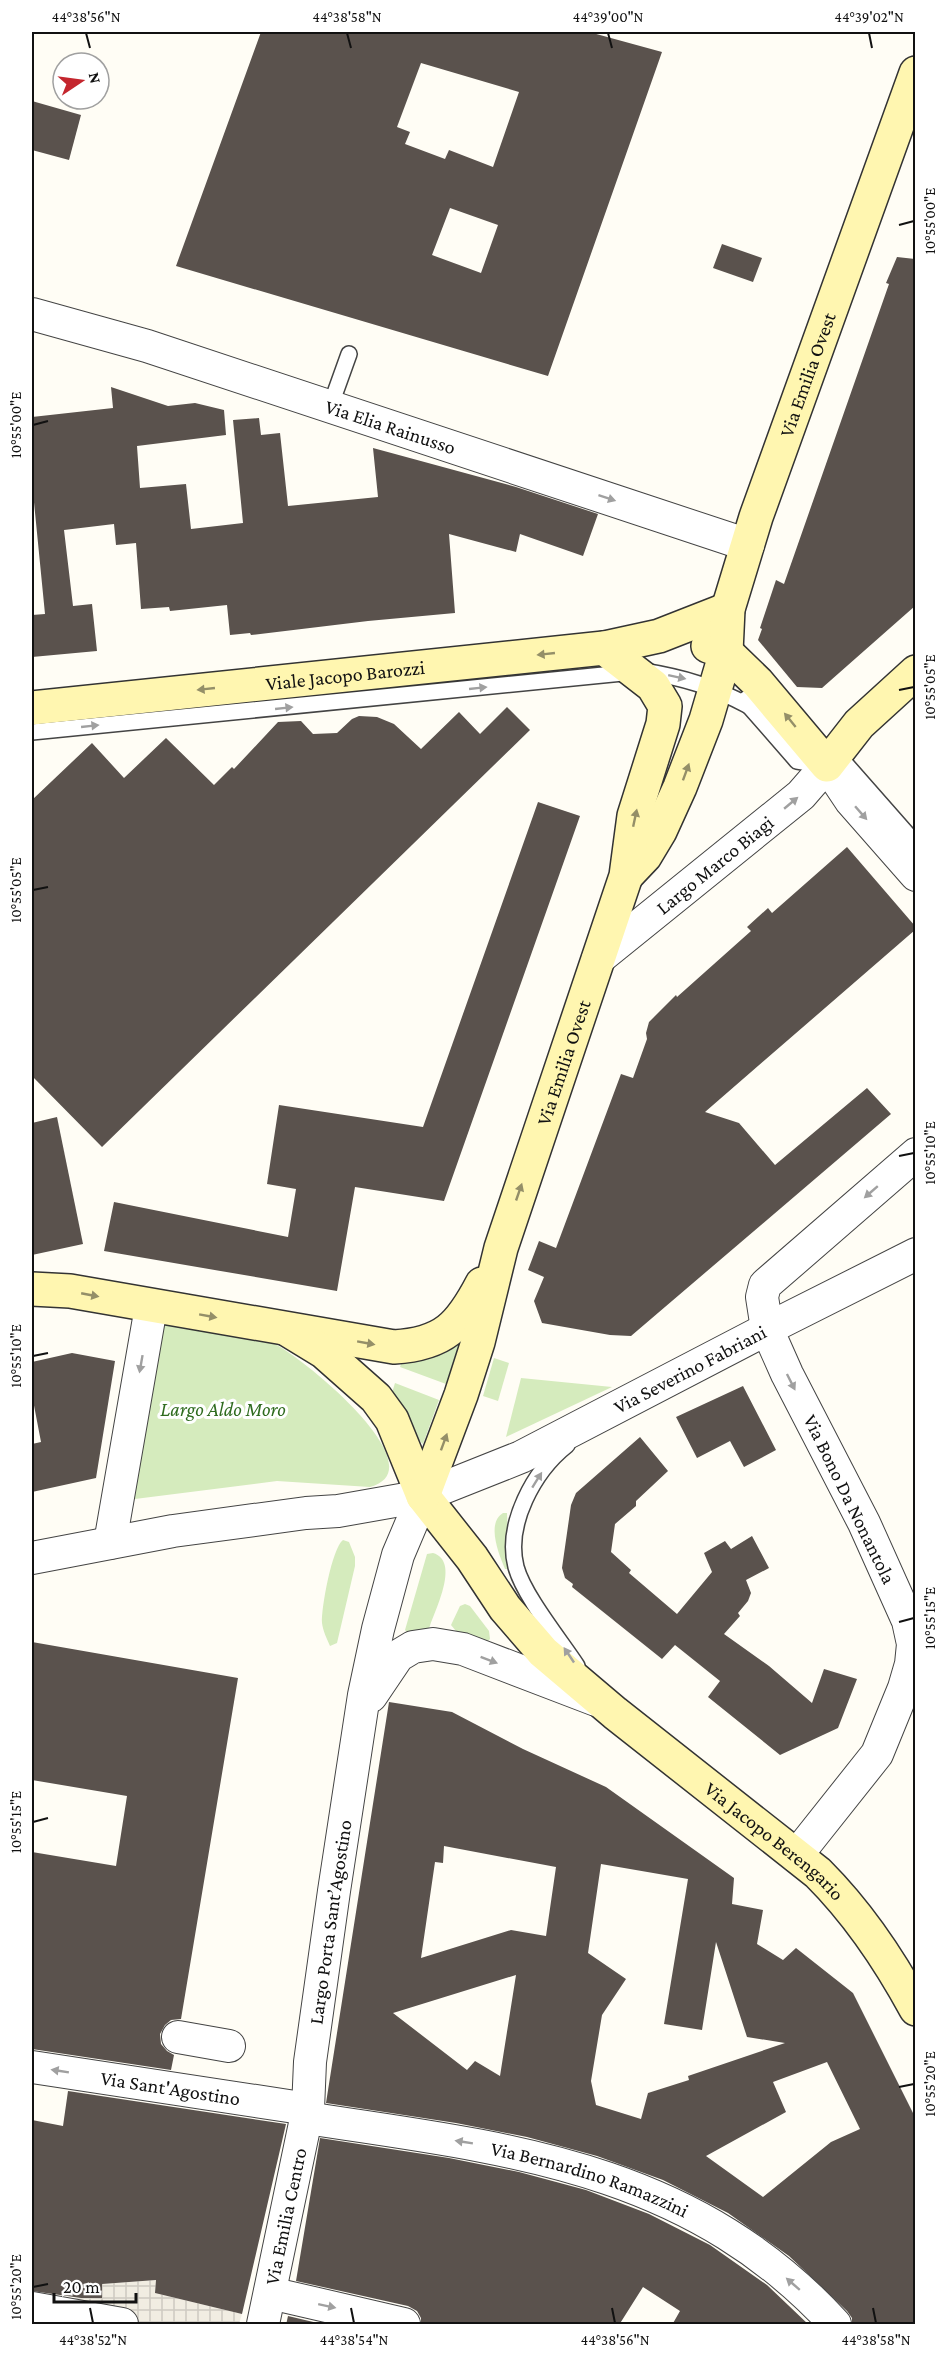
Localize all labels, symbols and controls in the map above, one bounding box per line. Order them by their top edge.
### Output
text: 44°38'56"N [51,9,121,25]
text: 44°38'58"N [312,9,382,25]
text: 44°39'00"N [573,9,644,25]
text: 44°39'02"N [834,9,904,25]
north arrow [51,51,111,111]
text: N [86,71,105,85]
text: 10°55'00"E [922,188,938,254]
street label: Via Emilia Ovest [775,309,840,440]
text: 10°55'00"E [8,392,24,458]
street label: Via Elia Rainusso [323,395,459,459]
one-way arrow [598,493,616,503]
one-way arrow [537,649,556,659]
text: 10°55'05"E [922,654,938,720]
street label: Viale Jacopo Barozzi [265,656,426,694]
one-way arrow [667,673,686,682]
one-way arrow [197,684,216,694]
one-way arrow [468,684,487,693]
one-way arrow [274,703,293,713]
one-way arrow [784,713,797,728]
one-way arrow [80,721,99,731]
one-way arrow [682,763,691,781]
one-way arrow [783,797,799,810]
one-way arrow [854,805,868,820]
one-way arrow [631,809,640,828]
street label: Largo Marco Biagi [652,811,778,919]
text: 10°55'05"E [8,857,24,923]
street label: Via Emilia Ovest [532,997,595,1128]
text: 10°55'10"E [922,1121,938,1185]
one-way arrow [515,1183,525,1201]
one-way arrow [864,1185,879,1198]
one-way arrow [80,1291,99,1300]
one-way arrow [199,1312,218,1321]
street label: Via Severino Fabriani [610,1320,770,1418]
text: 10°55'10"E [8,1324,24,1388]
one-way arrow [357,1339,376,1348]
one-way arrow [136,1355,145,1374]
one-way arrow [786,1373,796,1391]
park label: Largo Aldo Moro [160,1398,286,1421]
street label: Via Bono Da Nonantola [799,1411,901,1587]
one-way arrow [439,1432,449,1450]
one-way arrow [531,1471,542,1488]
text: 10°55'15"E [922,1587,938,1649]
one-way arrow [563,1647,575,1663]
one-way arrow [480,1655,498,1665]
street label: Via Jacopo Berengario [701,1777,849,1905]
text: 10°55'15"E [8,1791,24,1853]
street label: Largo Porta Sant’Agostino [304,1818,356,2026]
text: 10°55'20"E [922,2051,938,2117]
one-way arrow [50,2067,69,2076]
street label: Via Sant'Agostino [99,2067,242,2110]
one-way arrow [454,2137,473,2146]
street label: Via Bernardino Ramazzini [489,2137,692,2222]
street label: Via Emilia Centro [260,2146,311,2287]
text: 10°55'20"E [8,2254,24,2320]
scale bar [54,2266,136,2304]
text: 20 m [63,2277,100,2297]
one-way arrow [786,2278,801,2291]
one-way arrow [318,2301,336,2311]
text: 44°38'52"N [59,2332,127,2348]
text: 44°38'54"N [320,2332,389,2348]
text: 44°38'56"N [580,2332,650,2348]
text: 44°38'58"N [841,2332,911,2348]

